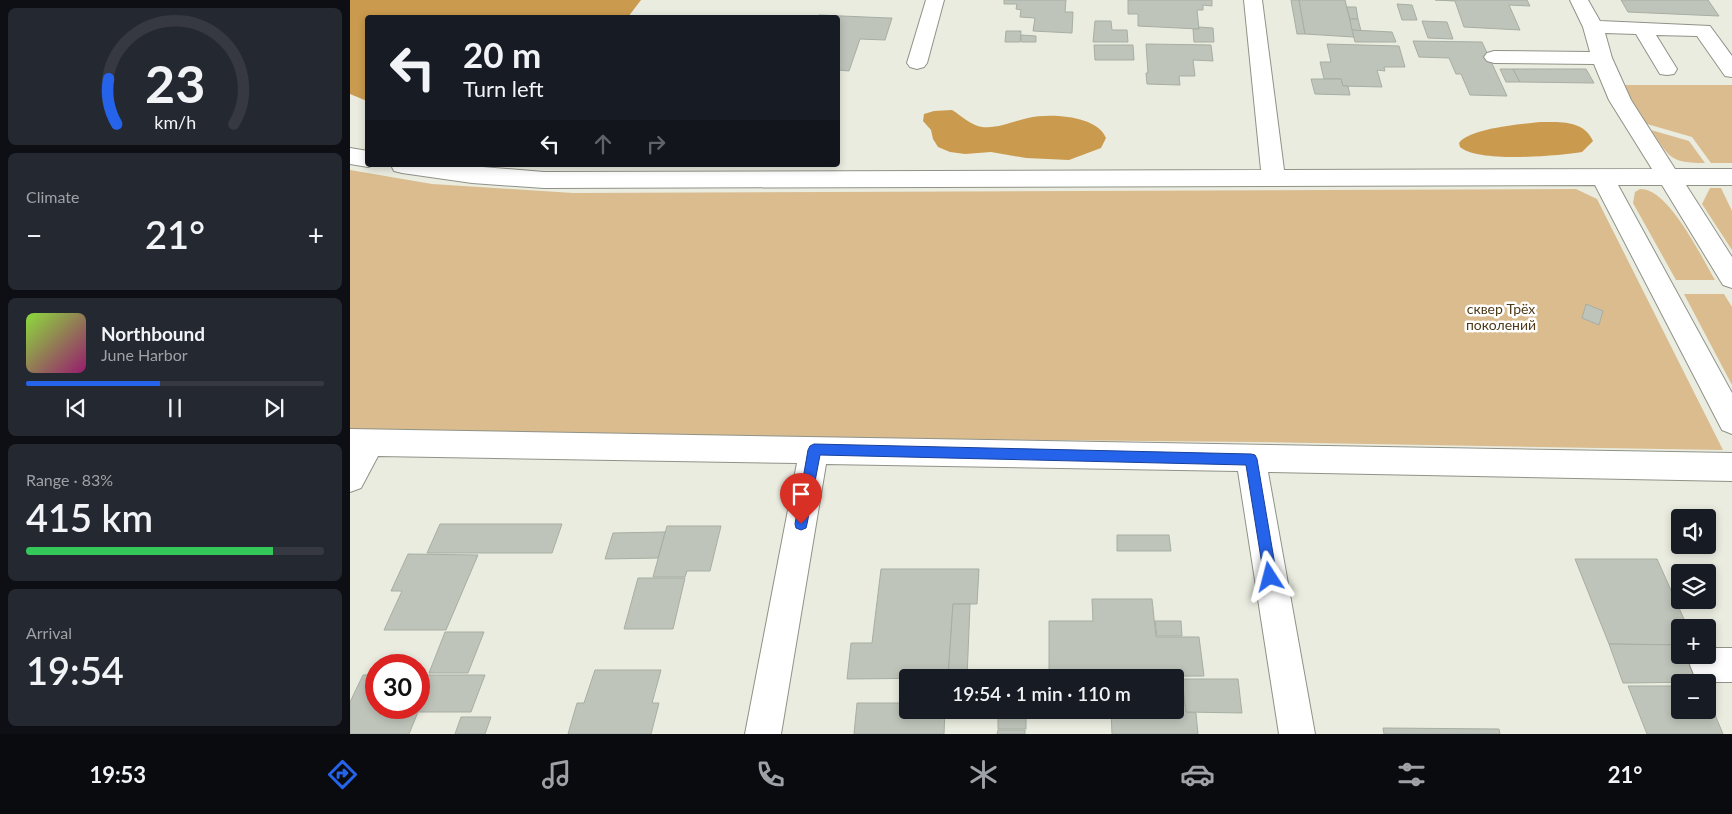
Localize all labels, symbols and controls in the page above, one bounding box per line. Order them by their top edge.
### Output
text: 20 m [463,33,541,75]
icon: left [380,35,445,100]
text: 23 [145,52,205,114]
text: Turn left [463,75,544,102]
text: km/h [154,111,196,133]
icon: left [536,130,564,158]
icon: ahead [589,130,617,158]
icon: right [642,130,670,158]
text: Climate [26,187,79,206]
text: 21° [145,211,205,257]
text: − [26,218,42,252]
text: + [308,218,324,252]
park label: сквер Трёх поколений [1466,300,1536,333]
text: Northbound [101,322,205,345]
text: June Harbor [101,345,188,364]
icon: previous [62,394,90,422]
icon: pause [161,394,189,422]
icon: next [260,394,288,422]
text: Range · 83% [26,470,113,489]
pin [780,473,822,524]
icon: arrive [787,480,815,508]
text: 415 km [26,494,153,540]
map controls [1671,509,1716,719]
button: sound [1671,509,1716,554]
position arrow [1243,550,1295,602]
button: layers [1671,564,1716,609]
button: + [1671,619,1716,664]
text: Arrival [26,623,72,642]
text: 19:54 [26,647,124,693]
speed limit sign: 30 [365,654,430,719]
button: − [1671,674,1716,719]
text: 19:54 · 1 min · 110 m [952,682,1131,705]
icon: directions [325,757,360,792]
icon: music [539,757,574,792]
icon: phone [753,757,788,792]
icon: climate [966,757,1001,792]
icon: car [1180,757,1215,792]
icon: filters [1394,757,1429,792]
text: 19:53 [89,761,146,788]
text: 21° [1608,761,1642,788]

